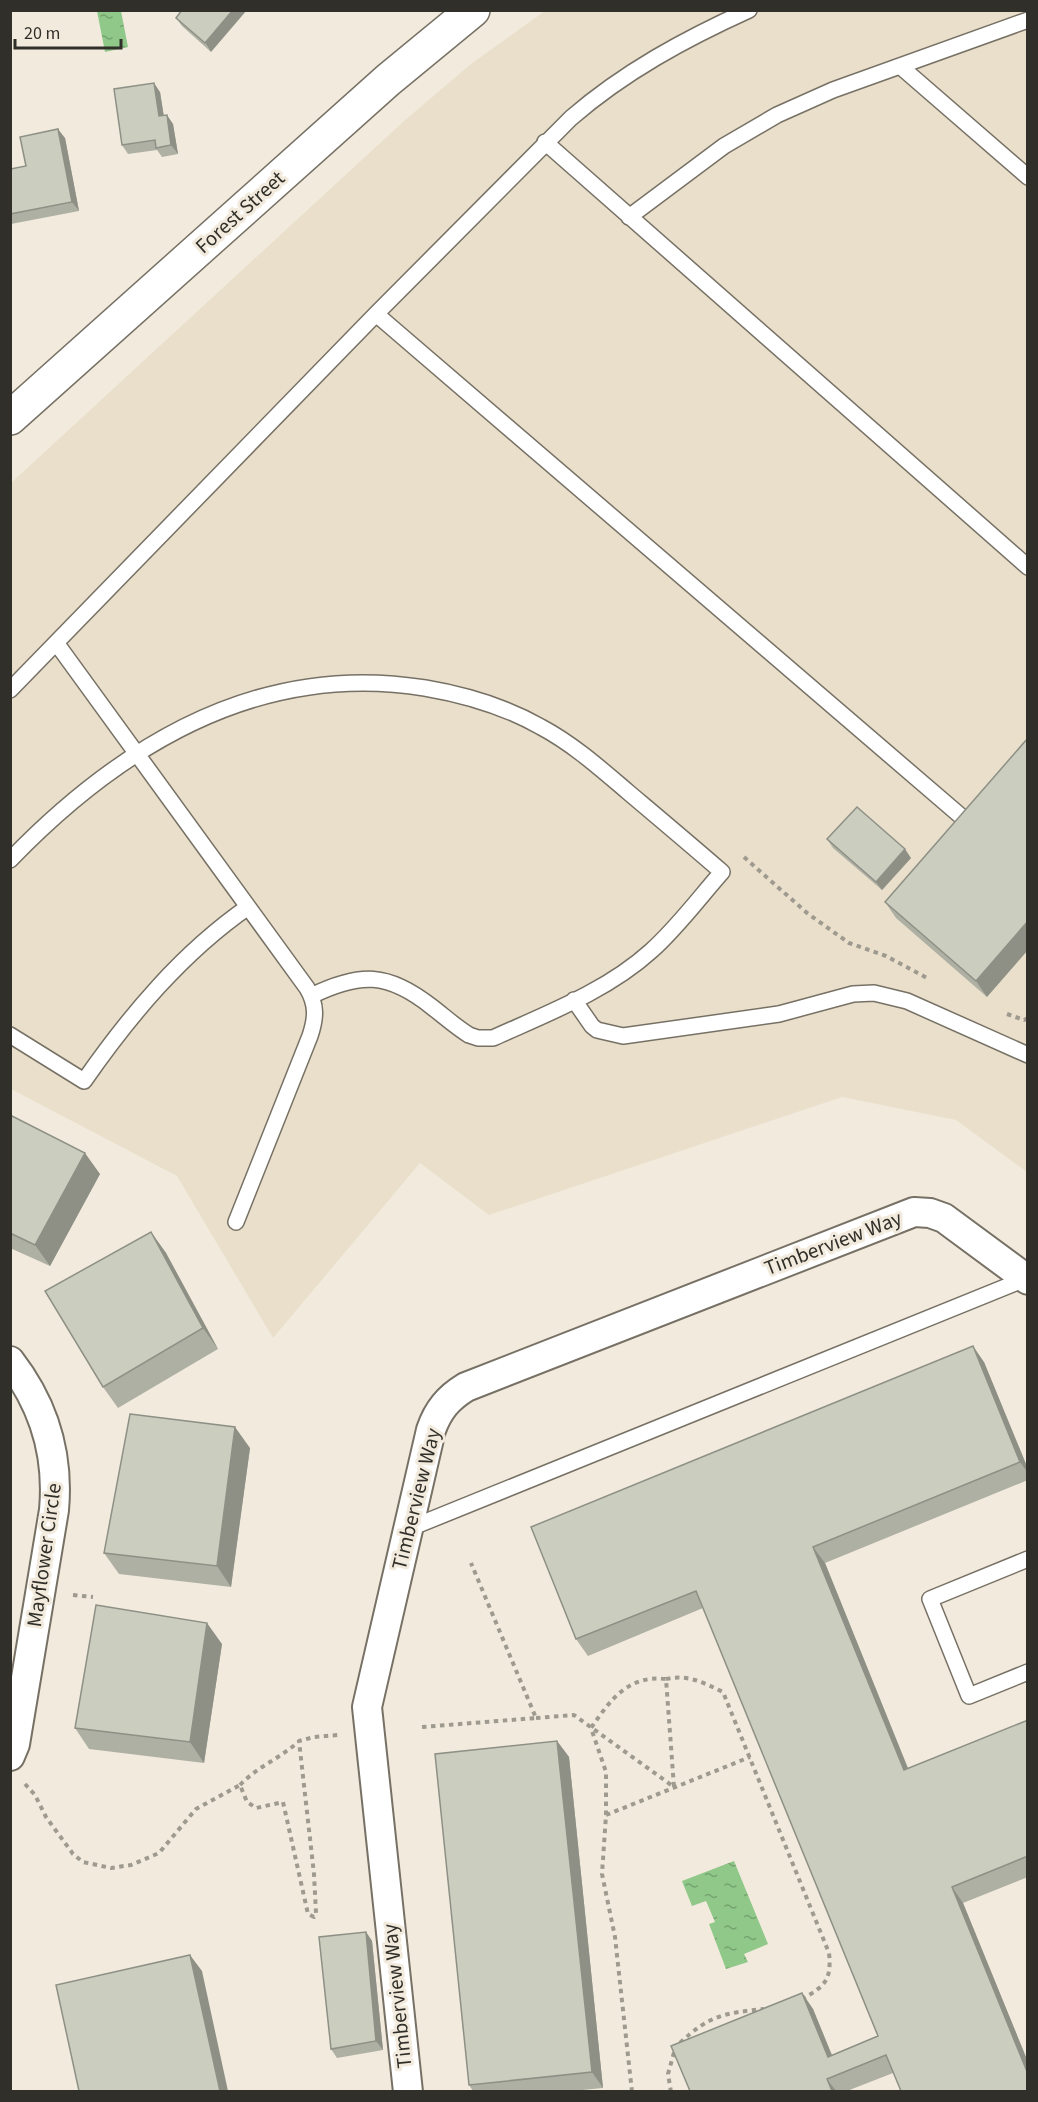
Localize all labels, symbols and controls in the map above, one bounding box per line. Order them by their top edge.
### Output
scale bar [15,12,122,50]
text: 20 m [24,21,60,46]
street label: Forest Street [189,164,291,260]
street label: Timberview Way [760,1203,906,1283]
street label: Timberview Way [384,1425,448,1573]
street label: Mayflower Circle [19,1481,69,1629]
street label: Timberview Way [374,1922,419,2070]

